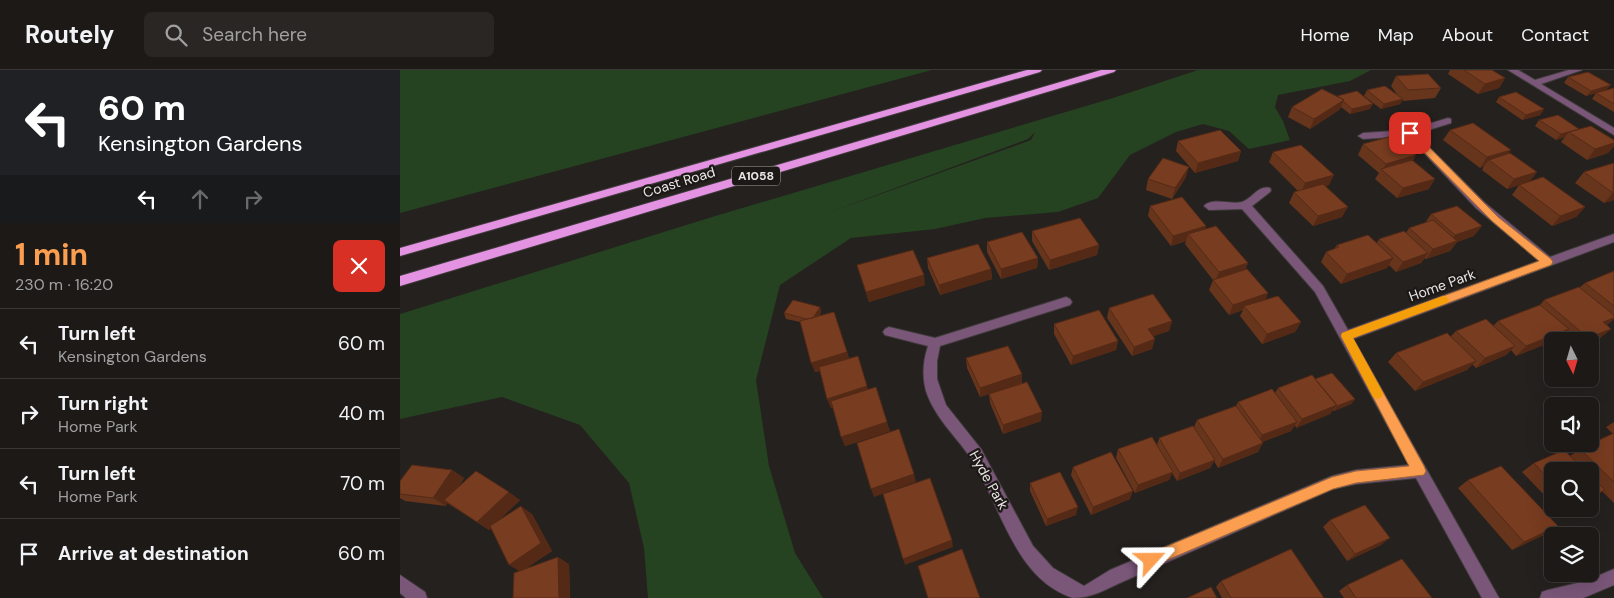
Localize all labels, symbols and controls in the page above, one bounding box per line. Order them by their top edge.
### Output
search box [144,12,494,57]
text: Routely [25,19,114,50]
icon: search [162,21,190,49]
text: Search here [202,22,307,47]
text: Home [1300,23,1350,47]
text: Map [1378,23,1414,47]
text: About [1442,23,1493,47]
text: Contact [1521,23,1589,47]
text: 60 m [98,85,186,131]
icon: left [15,90,80,155]
pin [1389,112,1431,154]
icon: arrive [1396,119,1424,147]
text: Kensington Gardens [98,129,303,158]
street label: Coast Road [641,163,717,201]
road number: A1058 [732,166,780,185]
icon: left [133,185,161,213]
icon: ahead [186,185,214,213]
icon: right [239,185,267,213]
text: 1 min [15,235,88,274]
button: close [333,240,385,292]
street label: Home Park [1406,265,1478,305]
text: 230 m · 16:20 [15,274,113,295]
text: Turn left [58,321,136,346]
icon: left [15,330,43,358]
text: 60 m [338,331,385,356]
north arrow [1544,332,1599,388]
map controls [1544,332,1599,582]
text: Kensington Gardens [58,346,207,367]
text: Turn right [58,391,148,416]
button: sound [1544,397,1599,452]
icon: right [15,400,43,428]
text: 40 m [338,401,385,426]
text: Home Park [58,416,138,437]
street label: Hyde Park [965,447,1013,513]
text: Turn left [58,461,136,486]
button: search [1544,462,1599,517]
icon: left [15,470,43,498]
text: 70 m [340,471,385,496]
text: Home Park [58,486,138,507]
button: layers [1544,527,1599,582]
position arrow [1124,533,1176,585]
icon: arrive [15,540,43,568]
text: Arrive at destination [58,541,249,566]
text: 60 m [338,541,385,566]

